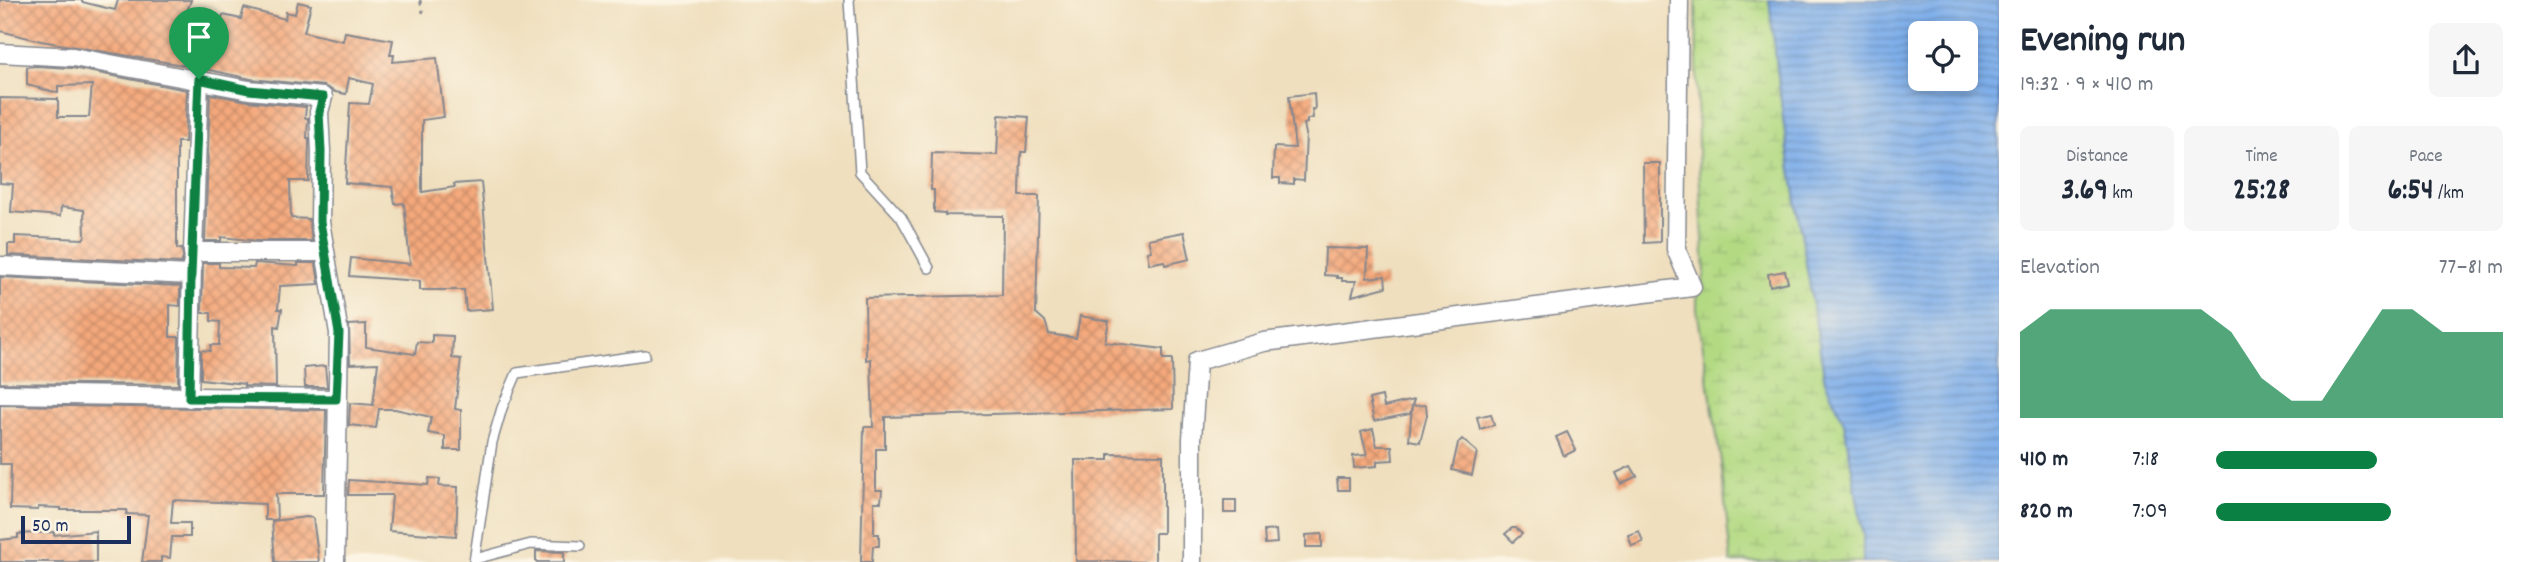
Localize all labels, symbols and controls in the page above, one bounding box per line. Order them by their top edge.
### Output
pin [169,7,229,79]
text: Evening run [2020,15,2185,70]
icon: arrive [180,18,218,56]
map controls [1908,21,1978,91]
button: locate [1908,21,1978,91]
button: share [2429,23,2503,97]
text: 19:32 · 9 × 410 m [2020,69,2154,102]
text: Distance [2066,144,2128,171]
text: Time [2245,144,2278,171]
text: Pace [2409,144,2443,171]
text: 3.69 [2061,171,2108,214]
text: 25:28 [2233,171,2290,214]
text: 6:54 [2388,171,2434,214]
text: km [2108,181,2133,208]
text: /km [2434,181,2464,208]
text: Elevation [2020,252,2100,285]
text: 77–81 m [2439,252,2503,285]
text: 410 m [2020,444,2068,477]
text: 7:18 [2132,444,2159,477]
text: 820 m [2020,496,2073,529]
text: 7:09 [2132,496,2168,529]
scale bar [21,513,131,545]
text: 50 m [32,514,69,541]

